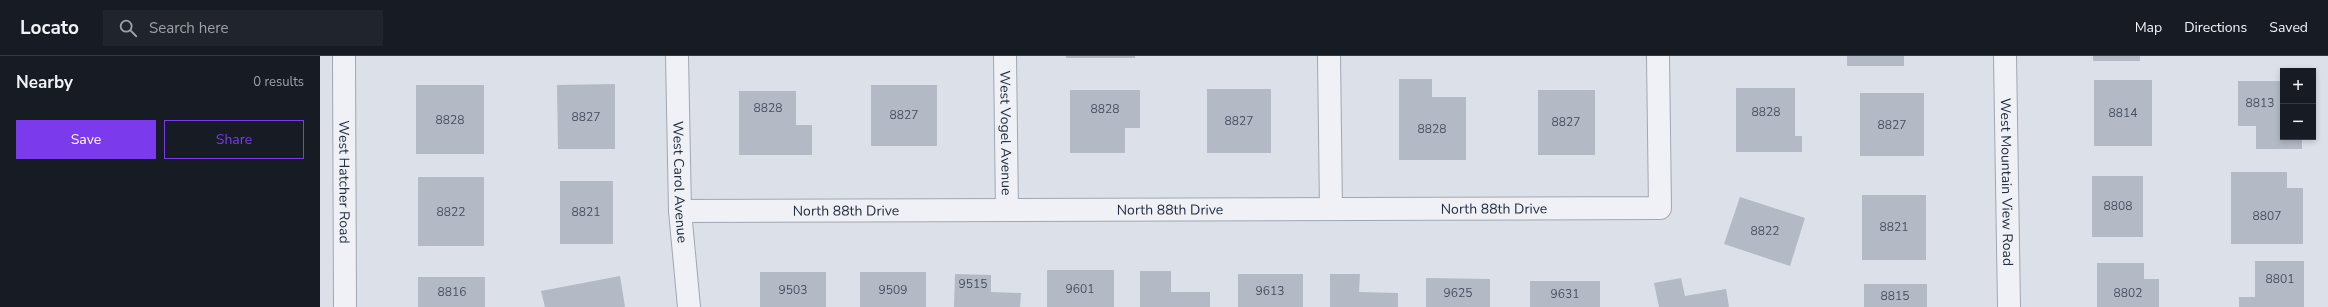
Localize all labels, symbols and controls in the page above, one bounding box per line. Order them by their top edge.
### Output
search box [103,10,383,46]
text: Locato [20,15,79,41]
icon: search [117,17,139,39]
text: Search here [149,18,229,38]
text: Map [2135,18,2162,37]
text: Directions [2184,18,2247,37]
text: Saved [2269,18,2308,37]
map controls [2280,68,2316,140]
button: + [2280,68,2316,104]
street label: West Vogel Avenue [996,70,1016,196]
text: Nearby [16,71,73,94]
text: 0 results [253,73,304,91]
house number: 8813 [2246,95,2274,111]
street label: West Mountain View Road [1996,98,2018,266]
house number: 8828 [754,100,782,116]
house number: 8828 [1091,101,1119,117]
house number: 8828 [1752,104,1780,120]
button: − [2280,104,2316,140]
house number: 8814 [2109,105,2137,121]
house number: 8827 [890,107,918,123]
house number: 8827 [572,109,600,125]
house number: 8828 [436,112,464,128]
house number: 8827 [1225,113,1253,129]
house number: 8827 [1552,114,1580,130]
house number: 8827 [1878,117,1906,133]
button: Save [16,120,156,159]
button: Share [164,120,304,159]
street label: West Hatcher Road [335,120,354,244]
street label: West Carol Avenue [669,121,692,244]
house number: 8828 [1418,121,1446,137]
house number: 8808 [2104,198,2132,214]
street label: North 88th Drive [1441,199,1547,218]
street label: North 88th Drive [1117,200,1223,219]
street label: North 88th Drive [793,201,899,220]
house number: 8822 [437,204,465,220]
house number: 8821 [572,204,600,220]
house number: 8807 [2253,208,2281,224]
house number: 8821 [1880,219,1908,235]
house number: 8822 [1751,223,1779,239]
house number: 8801 [2266,271,2294,287]
house number: 9515 [959,276,987,292]
house number: 9601 [1066,281,1094,297]
house number: 9503 [779,282,807,298]
house number: 9509 [879,282,907,298]
house number: 9613 [1256,283,1284,299]
house number: 8816 [438,284,466,300]
house number: 9625 [1444,285,1472,301]
house number: 8802 [2114,285,2142,301]
house number: 9631 [1551,286,1579,302]
house number: 8815 [1881,288,1909,304]

